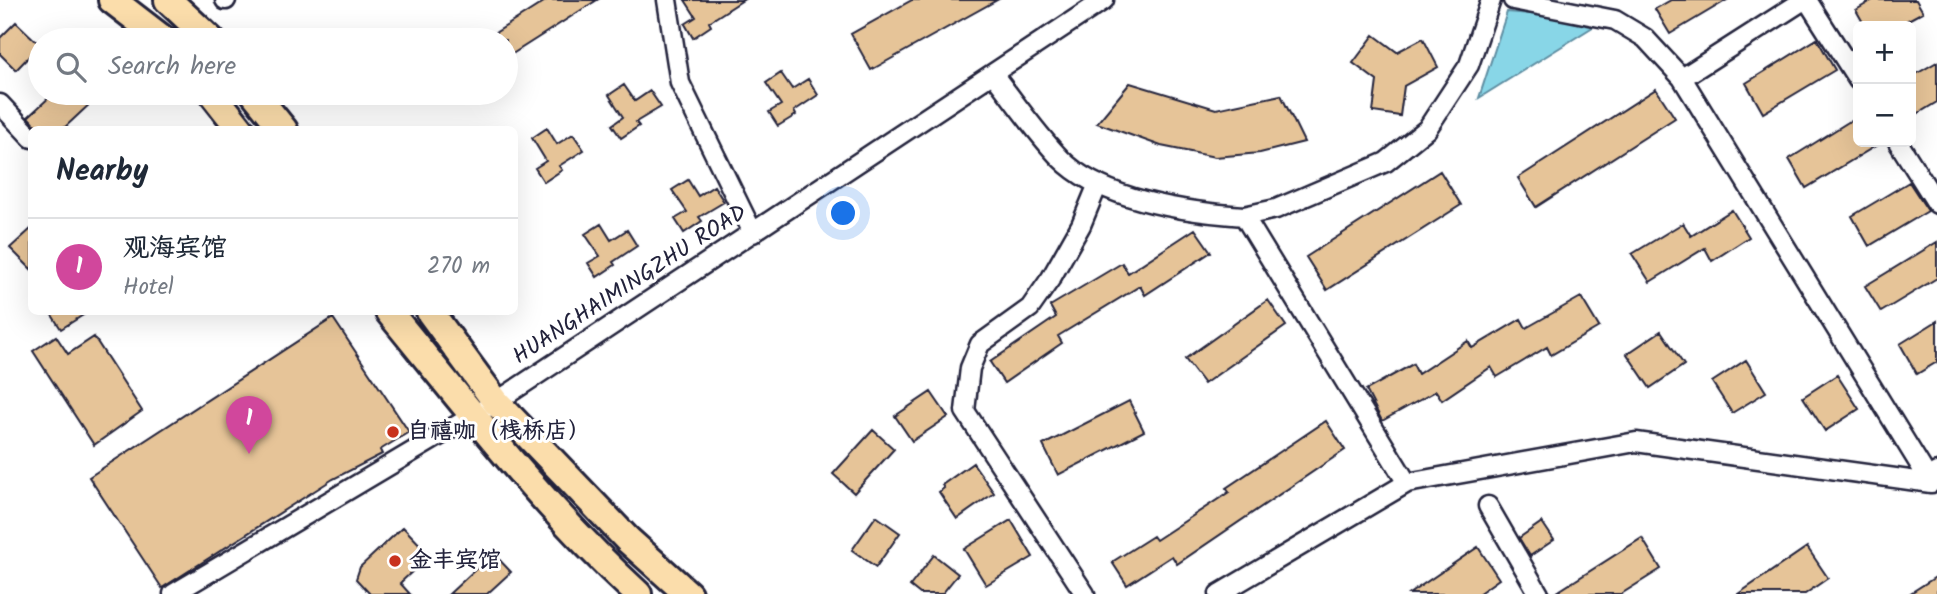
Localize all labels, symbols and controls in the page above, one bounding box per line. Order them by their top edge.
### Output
map controls [1853,21,1916,147]
button: + [1853,21,1916,84]
search box [28,28,518,105]
text: Search here [108,46,236,88]
icon: search [52,48,90,86]
button: − [1853,84,1916,147]
text: Nearby [56,148,148,196]
street label: HUANGHAIMINGZHU ROAD [506,195,754,374]
your location [826,196,860,230]
text: 观海宾馆 [123,228,227,270]
text: 1 [76,249,82,285]
text: 270 m [427,249,490,285]
text: Hotel [123,270,174,306]
pin: 1 [226,396,272,454]
place label: 自禧咖（栈桥店） [407,414,591,450]
marker: 自禧咖（栈桥店） [385,424,401,440]
place label: 金丰宾馆 [409,543,501,579]
marker: 金丰宾馆 [387,553,403,569]

